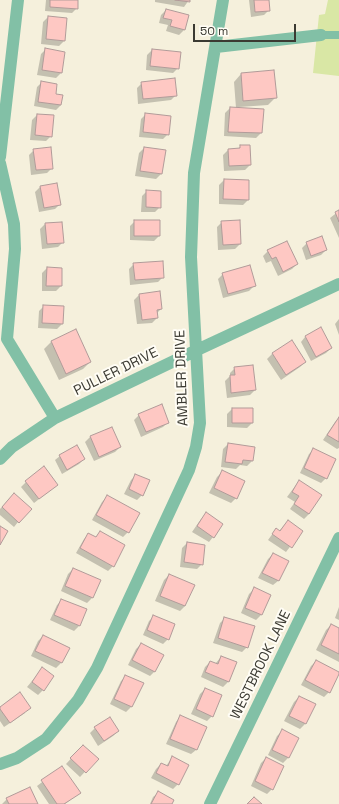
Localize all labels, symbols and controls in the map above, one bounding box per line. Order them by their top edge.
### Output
scale bar [195,16,298,42]
text: 50 m [200,23,228,39]
street label: AMBLER DRIVE [172,330,192,426]
street label: PULLER DRIVE [71,344,161,400]
street label: WESTBROOK LANE [227,608,295,722]

